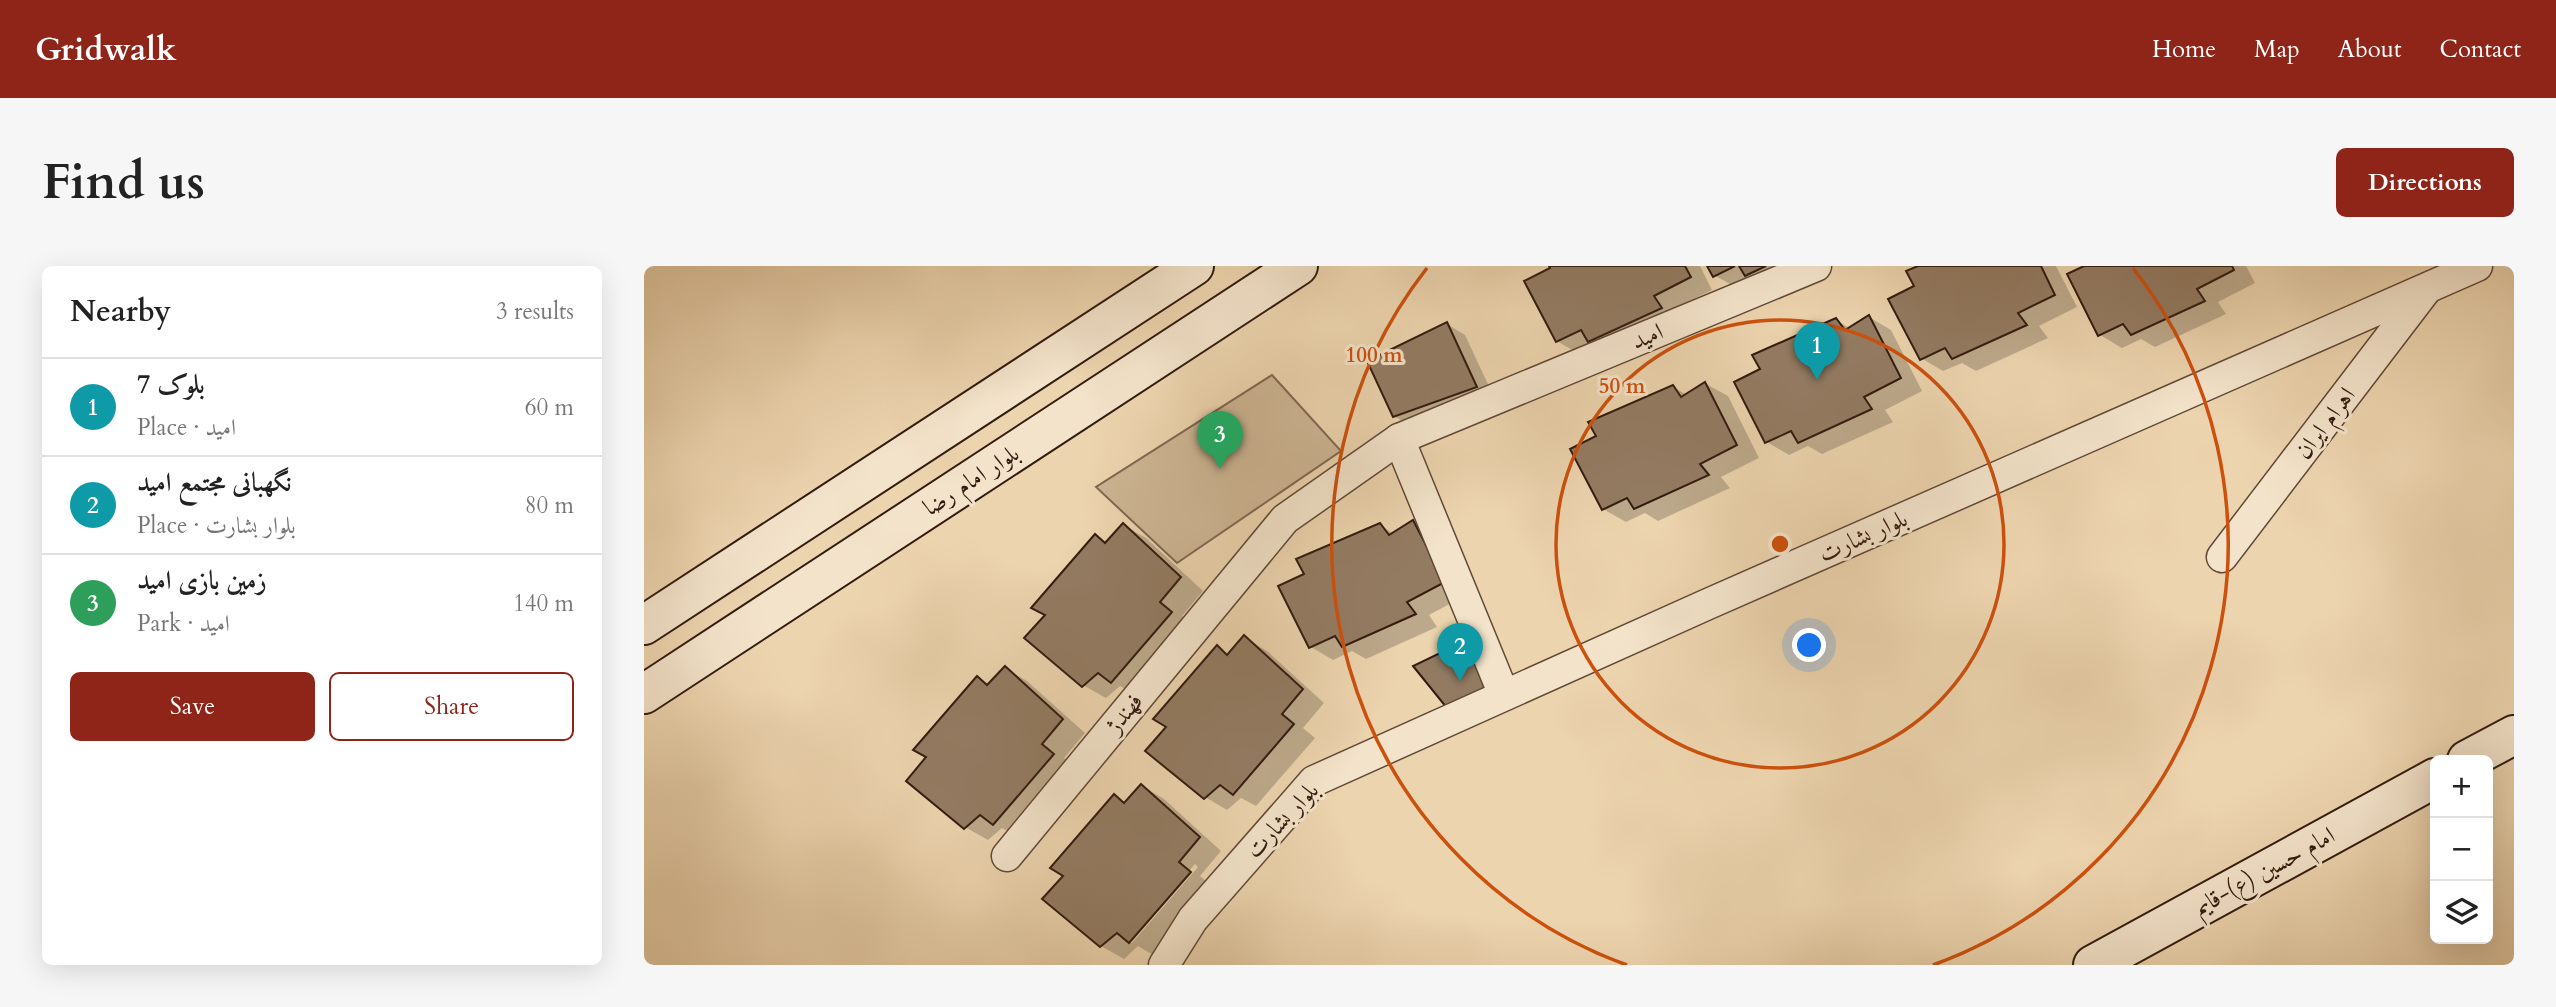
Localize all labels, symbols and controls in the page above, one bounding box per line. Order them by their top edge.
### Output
text: Gridwalk [35,27,177,72]
text: Home [2152,33,2216,66]
text: Map [2254,33,2300,66]
text: About [2338,33,2402,66]
text: Contact [2440,33,2521,66]
button: Directions [2336,148,2514,217]
text: Find us [42,149,205,216]
text: Nearby [70,291,171,332]
text: 3 results [496,296,574,327]
street label: امید [1626,315,1668,358]
pin: 1 [1794,322,1840,380]
text: 100 m [1345,341,1403,370]
text: بلوک 7 [137,367,205,402]
text: 50 m [1599,372,1646,401]
street label: اهرام ایران [2287,380,2367,469]
text: 1 [87,392,99,423]
text: 60 m [525,392,574,423]
pin: 3 [1197,411,1243,469]
text: Place · امید [137,412,236,443]
street label: بلوار امام رضا [917,437,1028,527]
text: نگهبانی مجتمع امید [137,465,291,500]
text: 2 [87,490,99,521]
text: 80 m [525,490,574,521]
street label: بلوار بشارت [1814,502,1913,571]
text: Place · بلوار بشارت [137,510,296,541]
centre of rings [1768,532,1792,556]
text: زمین بازی امید [137,563,267,598]
text: 3 [87,588,99,619]
text: 140 m [513,588,574,619]
text: Park · امید [137,608,230,639]
pin: 2 [1437,623,1483,681]
your location [1792,628,1826,662]
button: Save [70,672,315,741]
button: Share [329,672,574,741]
street label: فهندژ [1097,686,1151,742]
map controls [2430,755,2493,944]
button: + [2430,755,2493,818]
street label: بلوار بشارت [1238,775,1326,866]
button: − [2430,818,2493,881]
street label: امام حسین (ع)-قایم [2188,819,2343,927]
button: layers [2430,881,2493,944]

